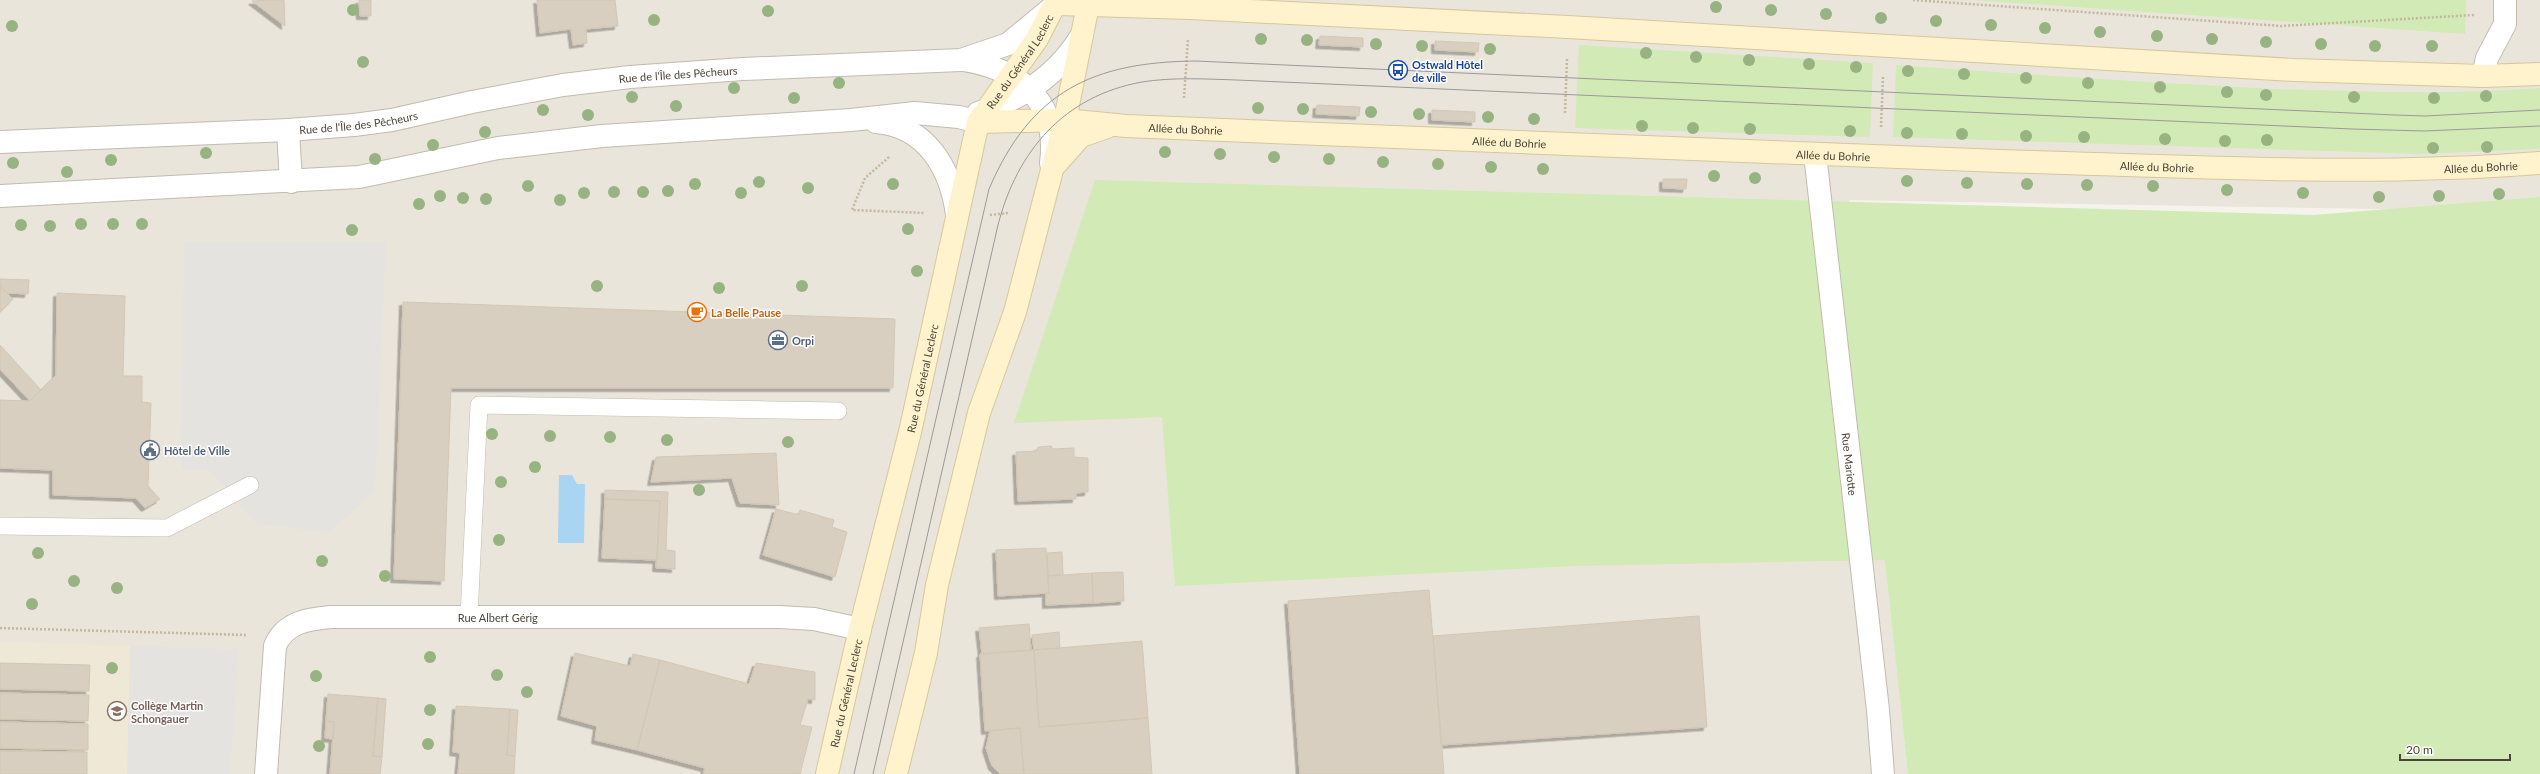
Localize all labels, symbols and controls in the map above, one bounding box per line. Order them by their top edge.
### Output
street label: Rue du Général Leclerc [983,12,1055,111]
place label: Ostwald Hôtel de ville [1412,58,1483,84]
bus stop icon: Ostwald Hôtel de ville [1387,59,1409,81]
street label: Rue de l'Île des Pêcheurs [618,63,738,85]
street label: Rue de l'Île des Pêcheurs [299,108,419,136]
street label: Allée du Bohrie [1148,120,1223,136]
street label: Allée du Bohrie [1472,134,1547,150]
street label: Allée du Bohrie [1796,147,1871,163]
street label: Allée du Bohrie [2120,158,2194,174]
street label: Allée du Bohrie [2444,158,2518,175]
cafe icon: La Belle Pause [686,301,708,323]
place label: La Belle Pause [711,306,781,319]
street label: Rue du Général Leclerc [904,323,940,434]
office icon: Orpi [767,329,789,351]
place label: Orpi [792,334,814,347]
street label: Rue Mariotte [1840,432,1860,496]
public building icon: Hôtel de Ville [139,439,161,461]
place label: Hôtel de Ville [164,444,230,457]
street label: Rue Albert Gérig [458,611,538,624]
street label: Rue du Général Leclerc [827,638,864,749]
place label: Collège Martin Schongauer [131,699,203,725]
school or university icon: Collège Martin Schongauer [106,700,128,722]
scale bar [2400,736,2510,762]
text: 20 m [2406,742,2433,757]

